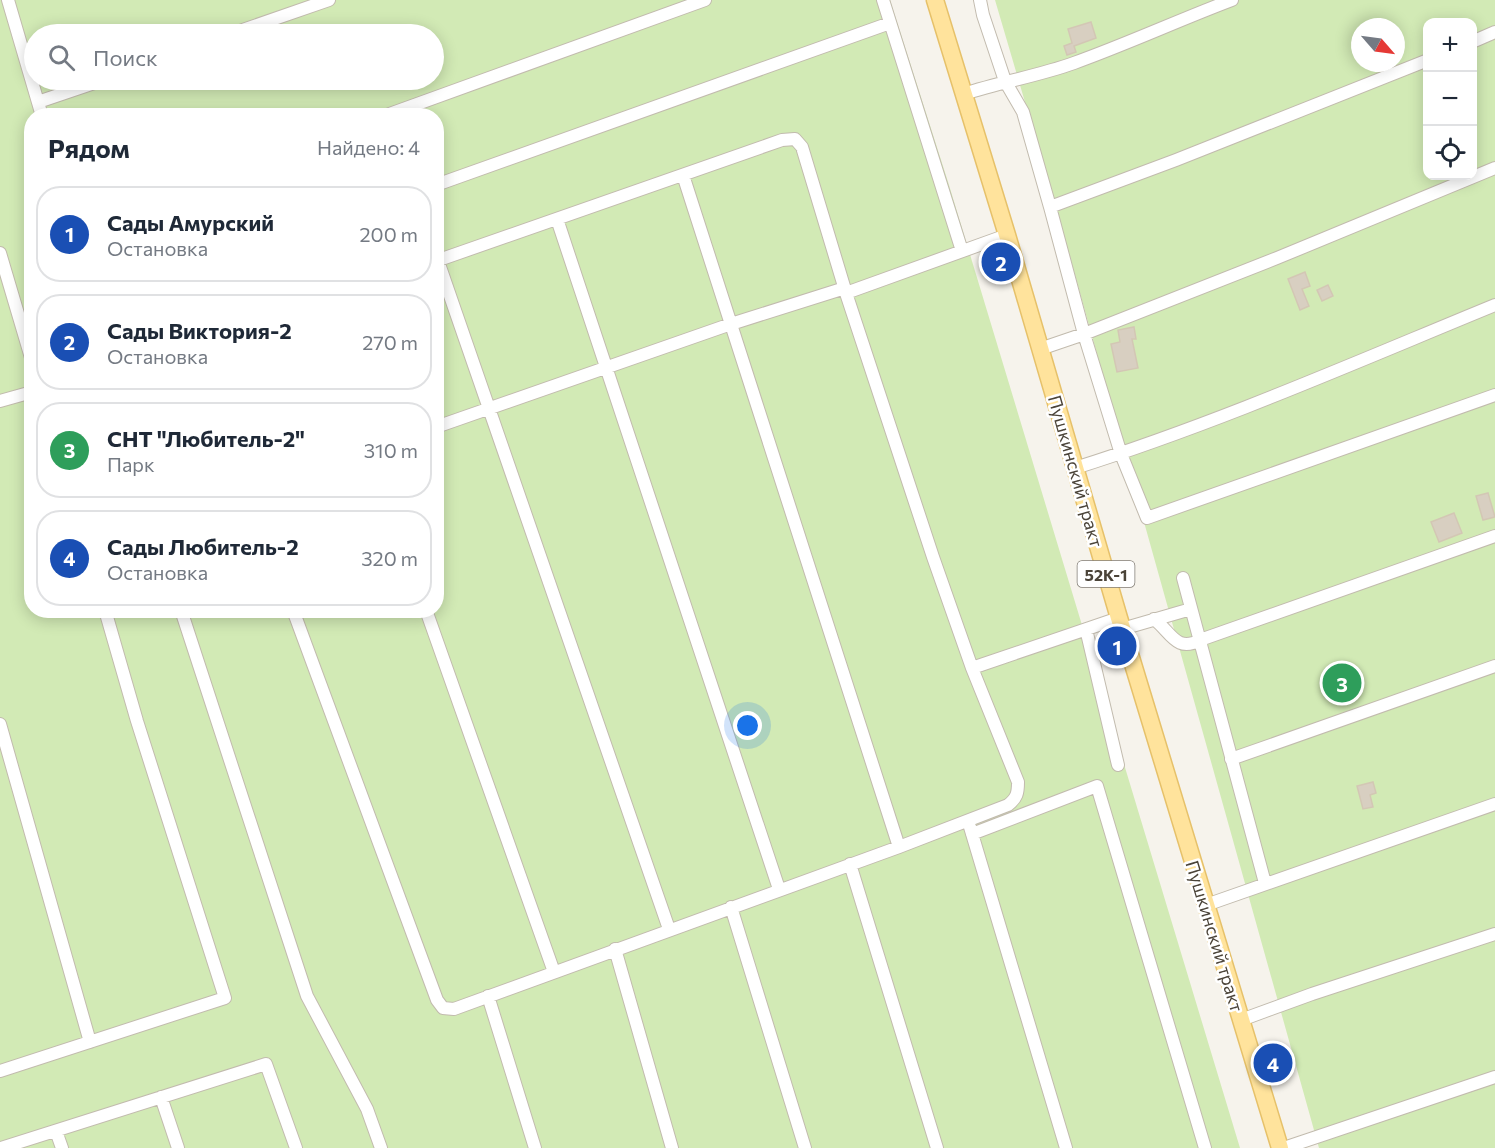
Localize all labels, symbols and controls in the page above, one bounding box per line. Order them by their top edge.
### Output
north arrow [1351,18,1405,72]
map controls [1423,18,1477,180]
button: + [1423,18,1477,72]
search box [24,24,444,90]
icon: search [45,41,78,74]
text: Поиск [93,44,158,71]
button: − [1423,72,1477,126]
button: locate [1423,126,1477,180]
text: Рядом [48,132,130,163]
text: Найдено: 4 [317,135,420,159]
text: Сады Амурский [107,209,274,236]
text: 1 [65,222,74,246]
text: 200 m [360,222,418,246]
text: Остановка [107,236,208,260]
pin: 2 [982,240,1020,284]
text: Сады Виктория-2 [107,317,292,344]
text: 2 [64,330,75,354]
text: 270 m [362,330,418,354]
text: Остановка [107,344,208,368]
street label: Пушкинский тракт [1044,393,1108,550]
text: СНТ "Любитель-2" [107,425,305,452]
text: 3 [64,438,75,462]
text: 310 m [364,438,418,462]
text: Парк [107,452,155,476]
text: Сады Любитель-2 [107,533,299,560]
text: 4 [63,546,76,570]
text: 320 m [361,546,418,570]
text: Остановка [107,560,208,584]
road number: 52К-1 [1078,561,1134,587]
pin: 1 [1098,624,1136,668]
pin: 3 [1322,660,1362,706]
your location [733,711,762,740]
street label: Пушкинский тракт [1182,858,1249,1015]
pin: 4 [1254,1040,1292,1086]

